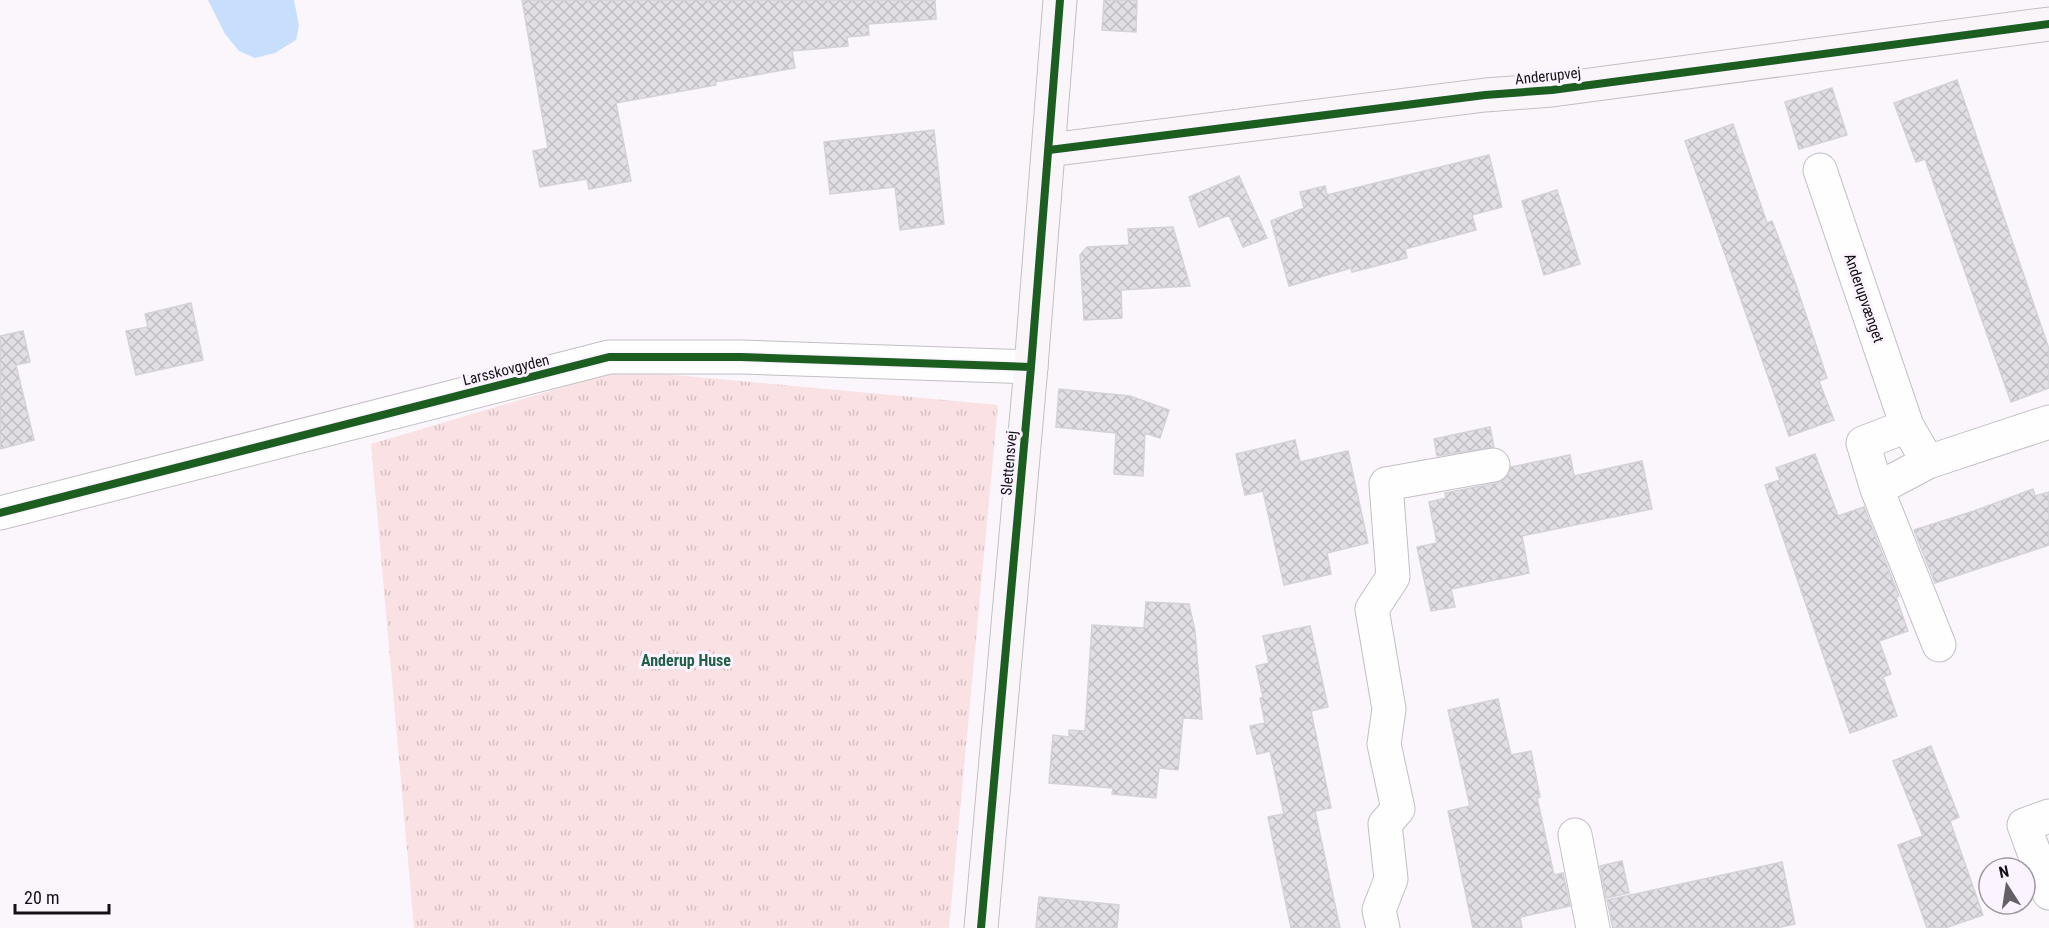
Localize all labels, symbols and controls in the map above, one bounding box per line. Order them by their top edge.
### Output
street label: Anderupvej [1514,64,1582,88]
street label: Anderupvænget [1840,251,1888,345]
street label: Larsskovgyden [461,351,551,389]
street label: Slettensvej [997,430,1021,496]
district label: Anderup Huse [641,651,731,670]
north arrow [1977,856,2037,916]
text: N [1997,862,2011,882]
scale bar [15,877,110,915]
text: 20 m [24,887,59,908]

